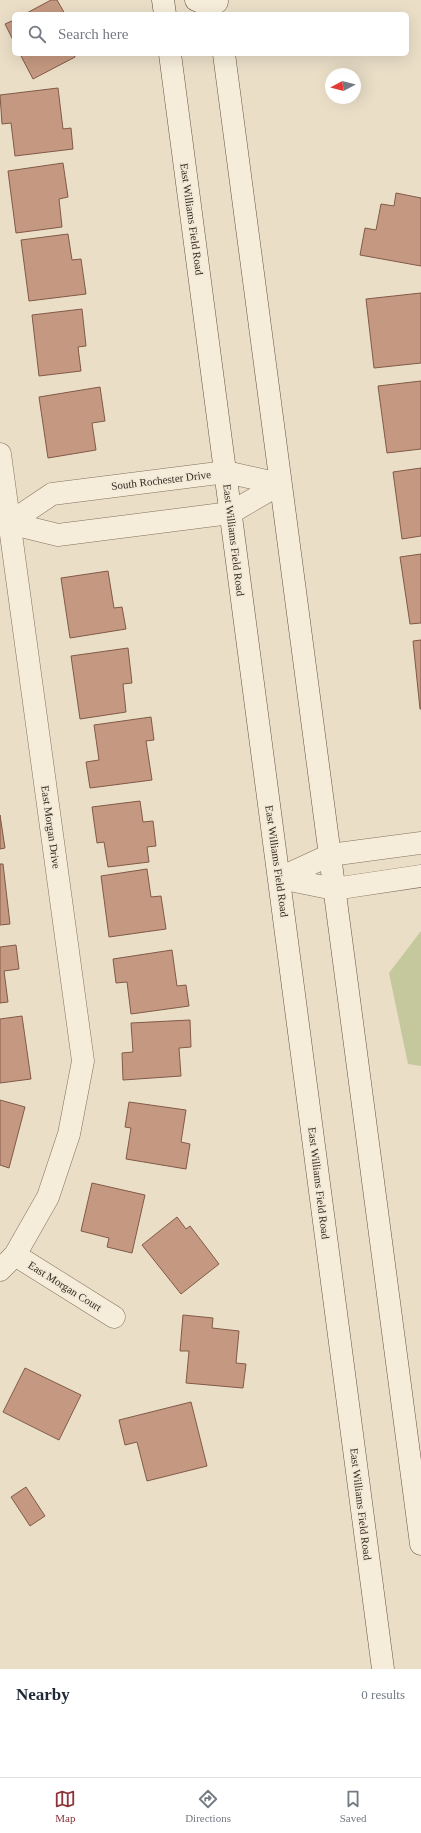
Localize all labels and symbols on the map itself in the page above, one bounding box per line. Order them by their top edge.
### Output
north arrow [325,68,361,104]
street label: East Williams Field Road [178,162,206,276]
street label: South Rochester Drive [111,468,212,492]
street label: East Williams Field Road [221,483,247,597]
street label: East Morgan Drive [39,785,63,870]
street label: East Williams Field Road [263,804,291,918]
street label: East Williams Field Road [306,1126,332,1240]
street label: East Morgan Court [26,1259,104,1313]
street label: East Williams Field Road [348,1447,374,1561]

